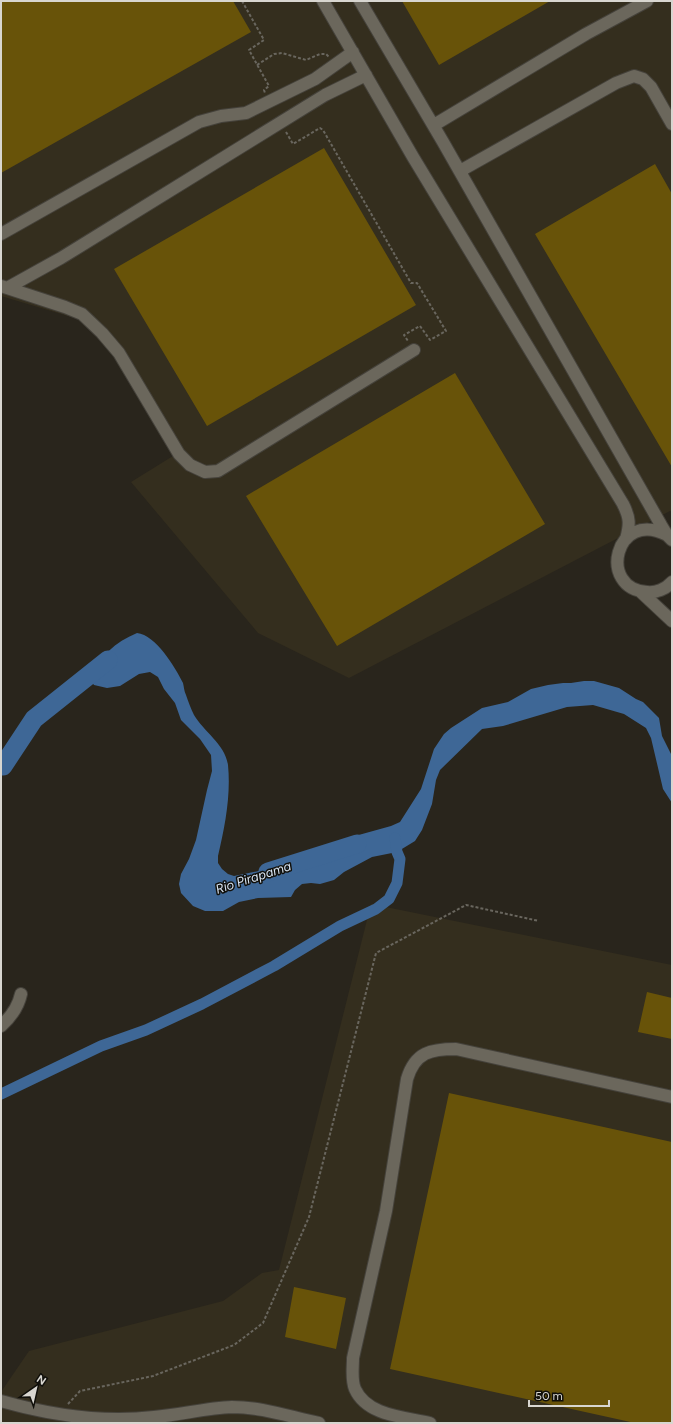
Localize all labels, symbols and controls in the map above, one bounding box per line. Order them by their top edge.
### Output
water label: Rio Pirapama [213,858,293,897]
north arrow [16,1368,56,1408]
text: N [34,1372,48,1388]
scale bar [529,1382,609,1408]
text: 50 m [535,1389,563,1403]

